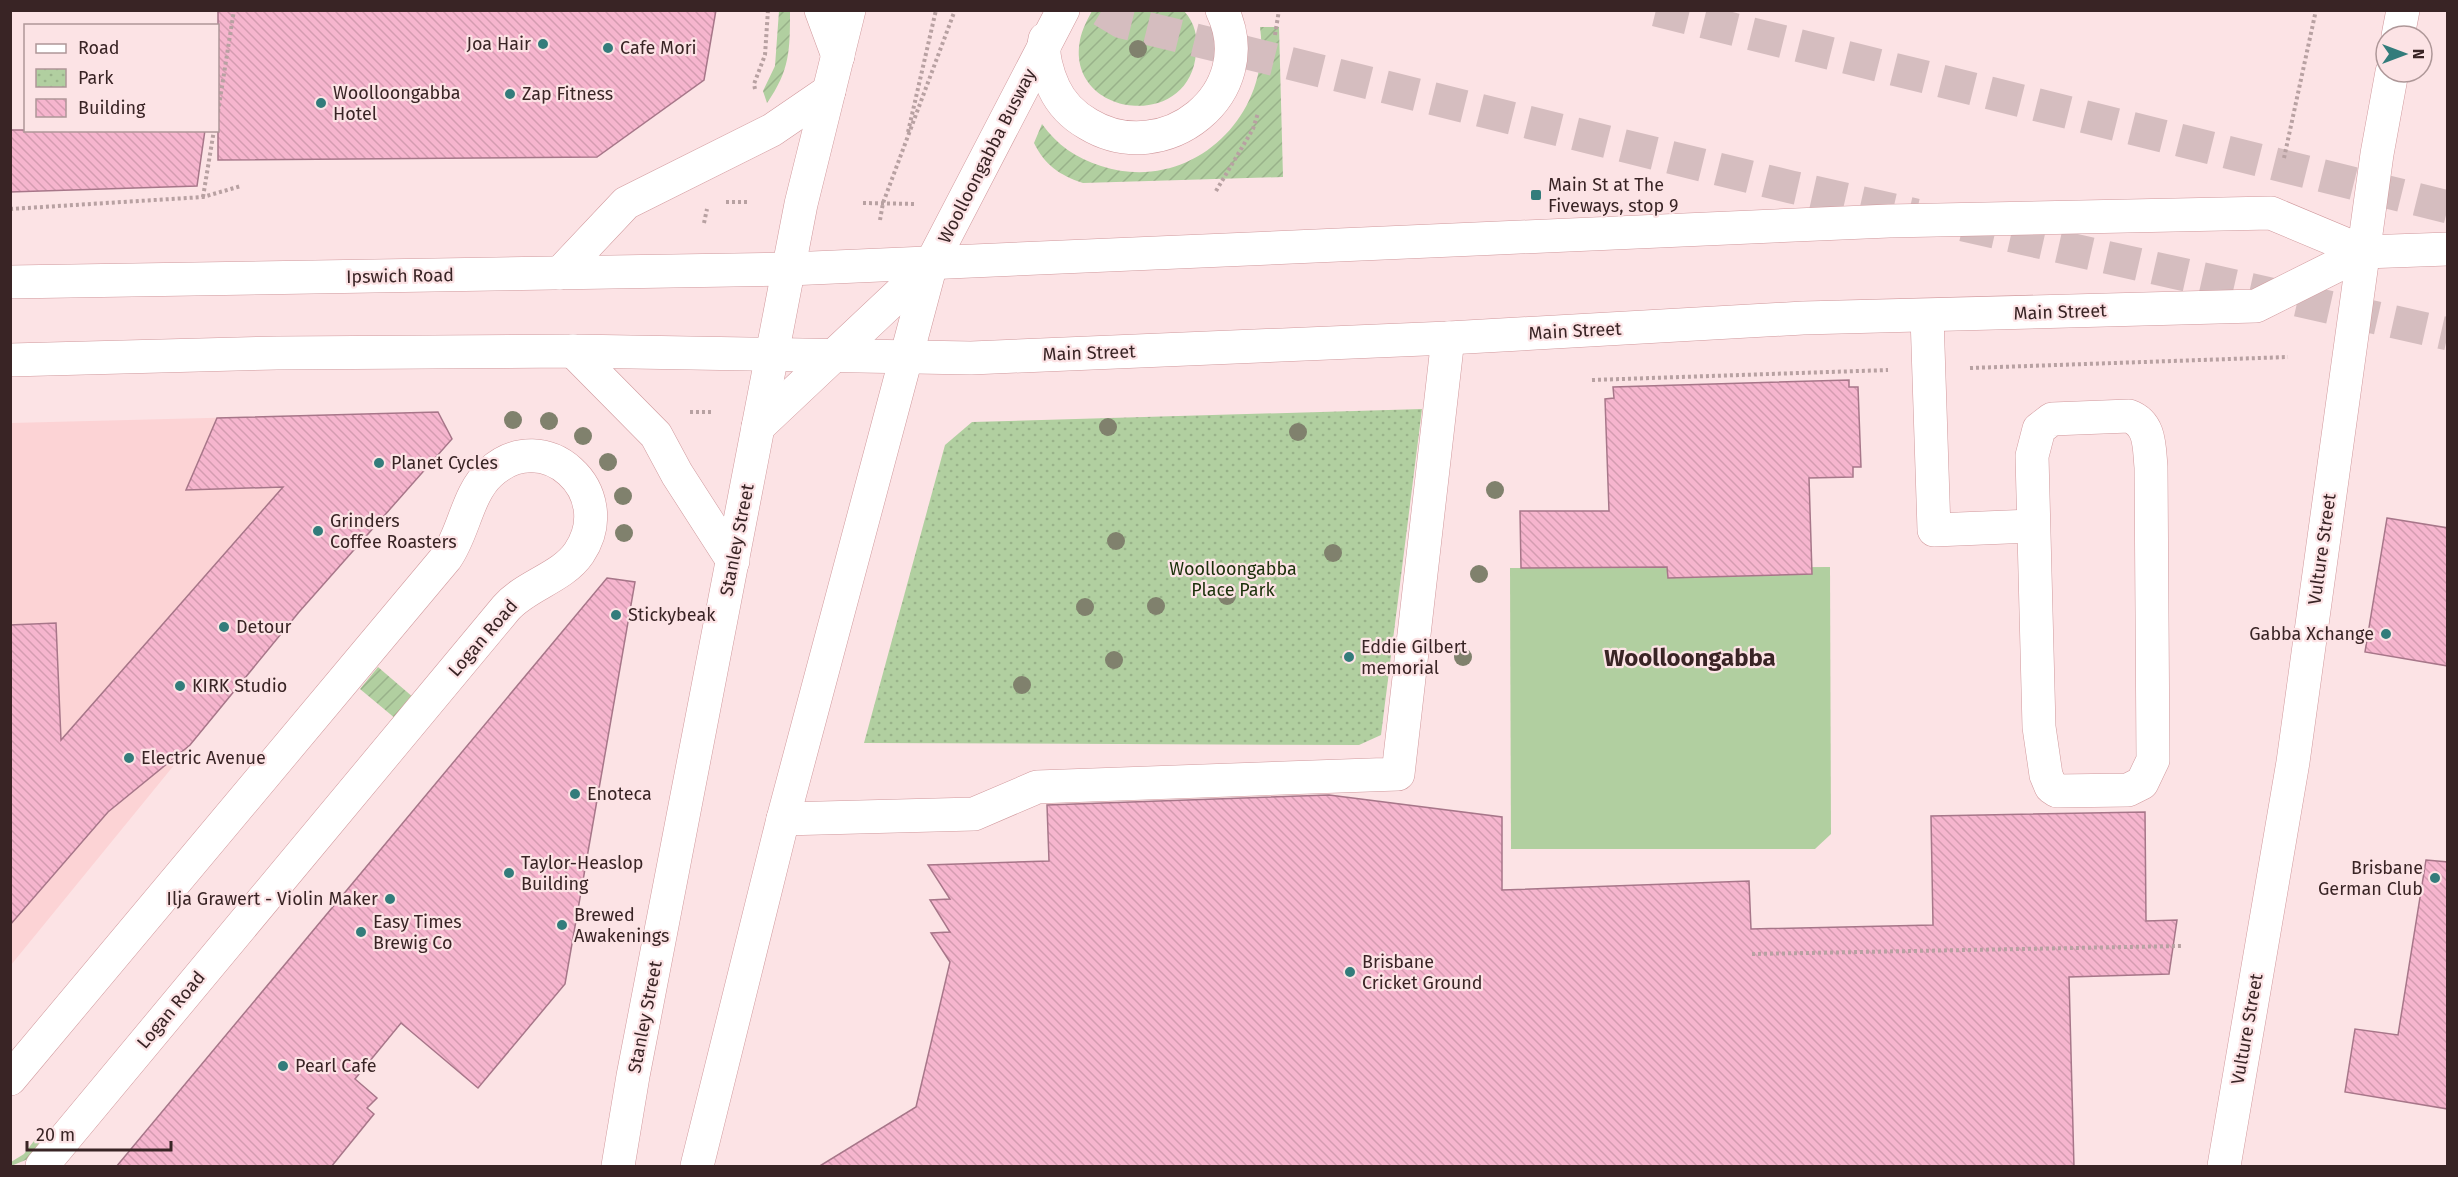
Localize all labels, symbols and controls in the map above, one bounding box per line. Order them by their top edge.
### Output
legend [24,24,219,132]
north arrow [2374,24,2434,84]
place label: Joa Hair [467,33,531,55]
text: Road [78,37,120,59]
marker: Joa Hair [536,37,550,51]
place label: Cafe Mori [620,37,697,59]
marker: Cafe Mori [601,41,615,55]
text: N [2409,49,2428,59]
street label: Woolloongabba Busway [933,65,1041,247]
text: Park [78,67,114,89]
place label: Woolloongabba Hotel [333,82,461,125]
place label: Zap Fitness [522,83,613,105]
marker: Zap Fitness [503,87,517,101]
marker: Woolloongabba Hotel [314,96,328,110]
text: Building [78,97,146,119]
place label: Main St at The Fiveways, stop 9 [1548,174,1678,217]
marker: Main St at The Fiveways, stop 9 [1529,188,1543,202]
street label: Ipswich Road [346,264,454,288]
street label: Main Street [2013,299,2107,325]
street label: Main Street [1528,318,1623,344]
street label: Main Street [1042,340,1136,366]
place label: Planet Cycles [391,452,498,474]
marker: Planet Cycles [372,456,386,470]
street label: Stanley Street [715,482,759,598]
street label: Vulture Street [2303,491,2341,606]
place label: Grinders Coffee Roasters [330,510,457,553]
marker: Grinders Coffee Roasters [311,524,325,538]
park label: Woolloongabba Place Park [1169,558,1297,601]
street label: Logan Road [444,595,522,681]
place label: Stickybeak [628,604,716,626]
marker: Stickybeak [609,608,623,622]
place label: Detour [236,616,292,638]
marker: Detour [217,620,231,634]
place label: Gabba Xchange [2249,623,2374,645]
marker: Gabba Xchange [2379,627,2393,641]
place label: Eddie Gilbert memorial [1361,636,1468,679]
district label: Woolloongabba [1604,644,1776,672]
marker: Eddie Gilbert memorial [1342,650,1356,664]
place label: KIRK Studio [192,675,287,697]
marker: KIRK Studio [173,679,187,693]
place label: Electric Avenue [141,747,266,769]
marker: Electric Avenue [122,751,136,765]
place label: Enoteca [587,783,652,805]
marker: Enoteca [568,787,582,801]
place label: Taylor-Heaslop Building [521,852,643,895]
place label: Brisbane German Club [2318,857,2423,900]
marker: Taylor-Heaslop Building [502,866,516,880]
marker: Brisbane German Club [2428,871,2442,885]
place label: Ilja Grawert - Violin Maker [167,888,378,910]
marker: Ilja Grawert - Violin Maker [383,892,397,906]
place label: Brewed Awakenings [574,904,669,947]
place label: Easy Times Brewig Co [373,911,462,954]
marker: Brewed Awakenings [555,918,569,932]
marker: Easy Times Brewig Co [354,925,368,939]
place label: Brisbane Cricket Ground [1362,951,1483,994]
street label: Stanley Street [623,959,667,1075]
marker: Brisbane Cricket Ground [1343,965,1357,979]
street label: Logan Road [132,967,210,1053]
street label: Vulture Street [2226,971,2268,1086]
place label: Pearl Cafe [295,1055,377,1077]
marker: Pearl Cafe [276,1059,290,1073]
scale bar [27,1114,171,1152]
text: 20 m [36,1124,75,1146]

